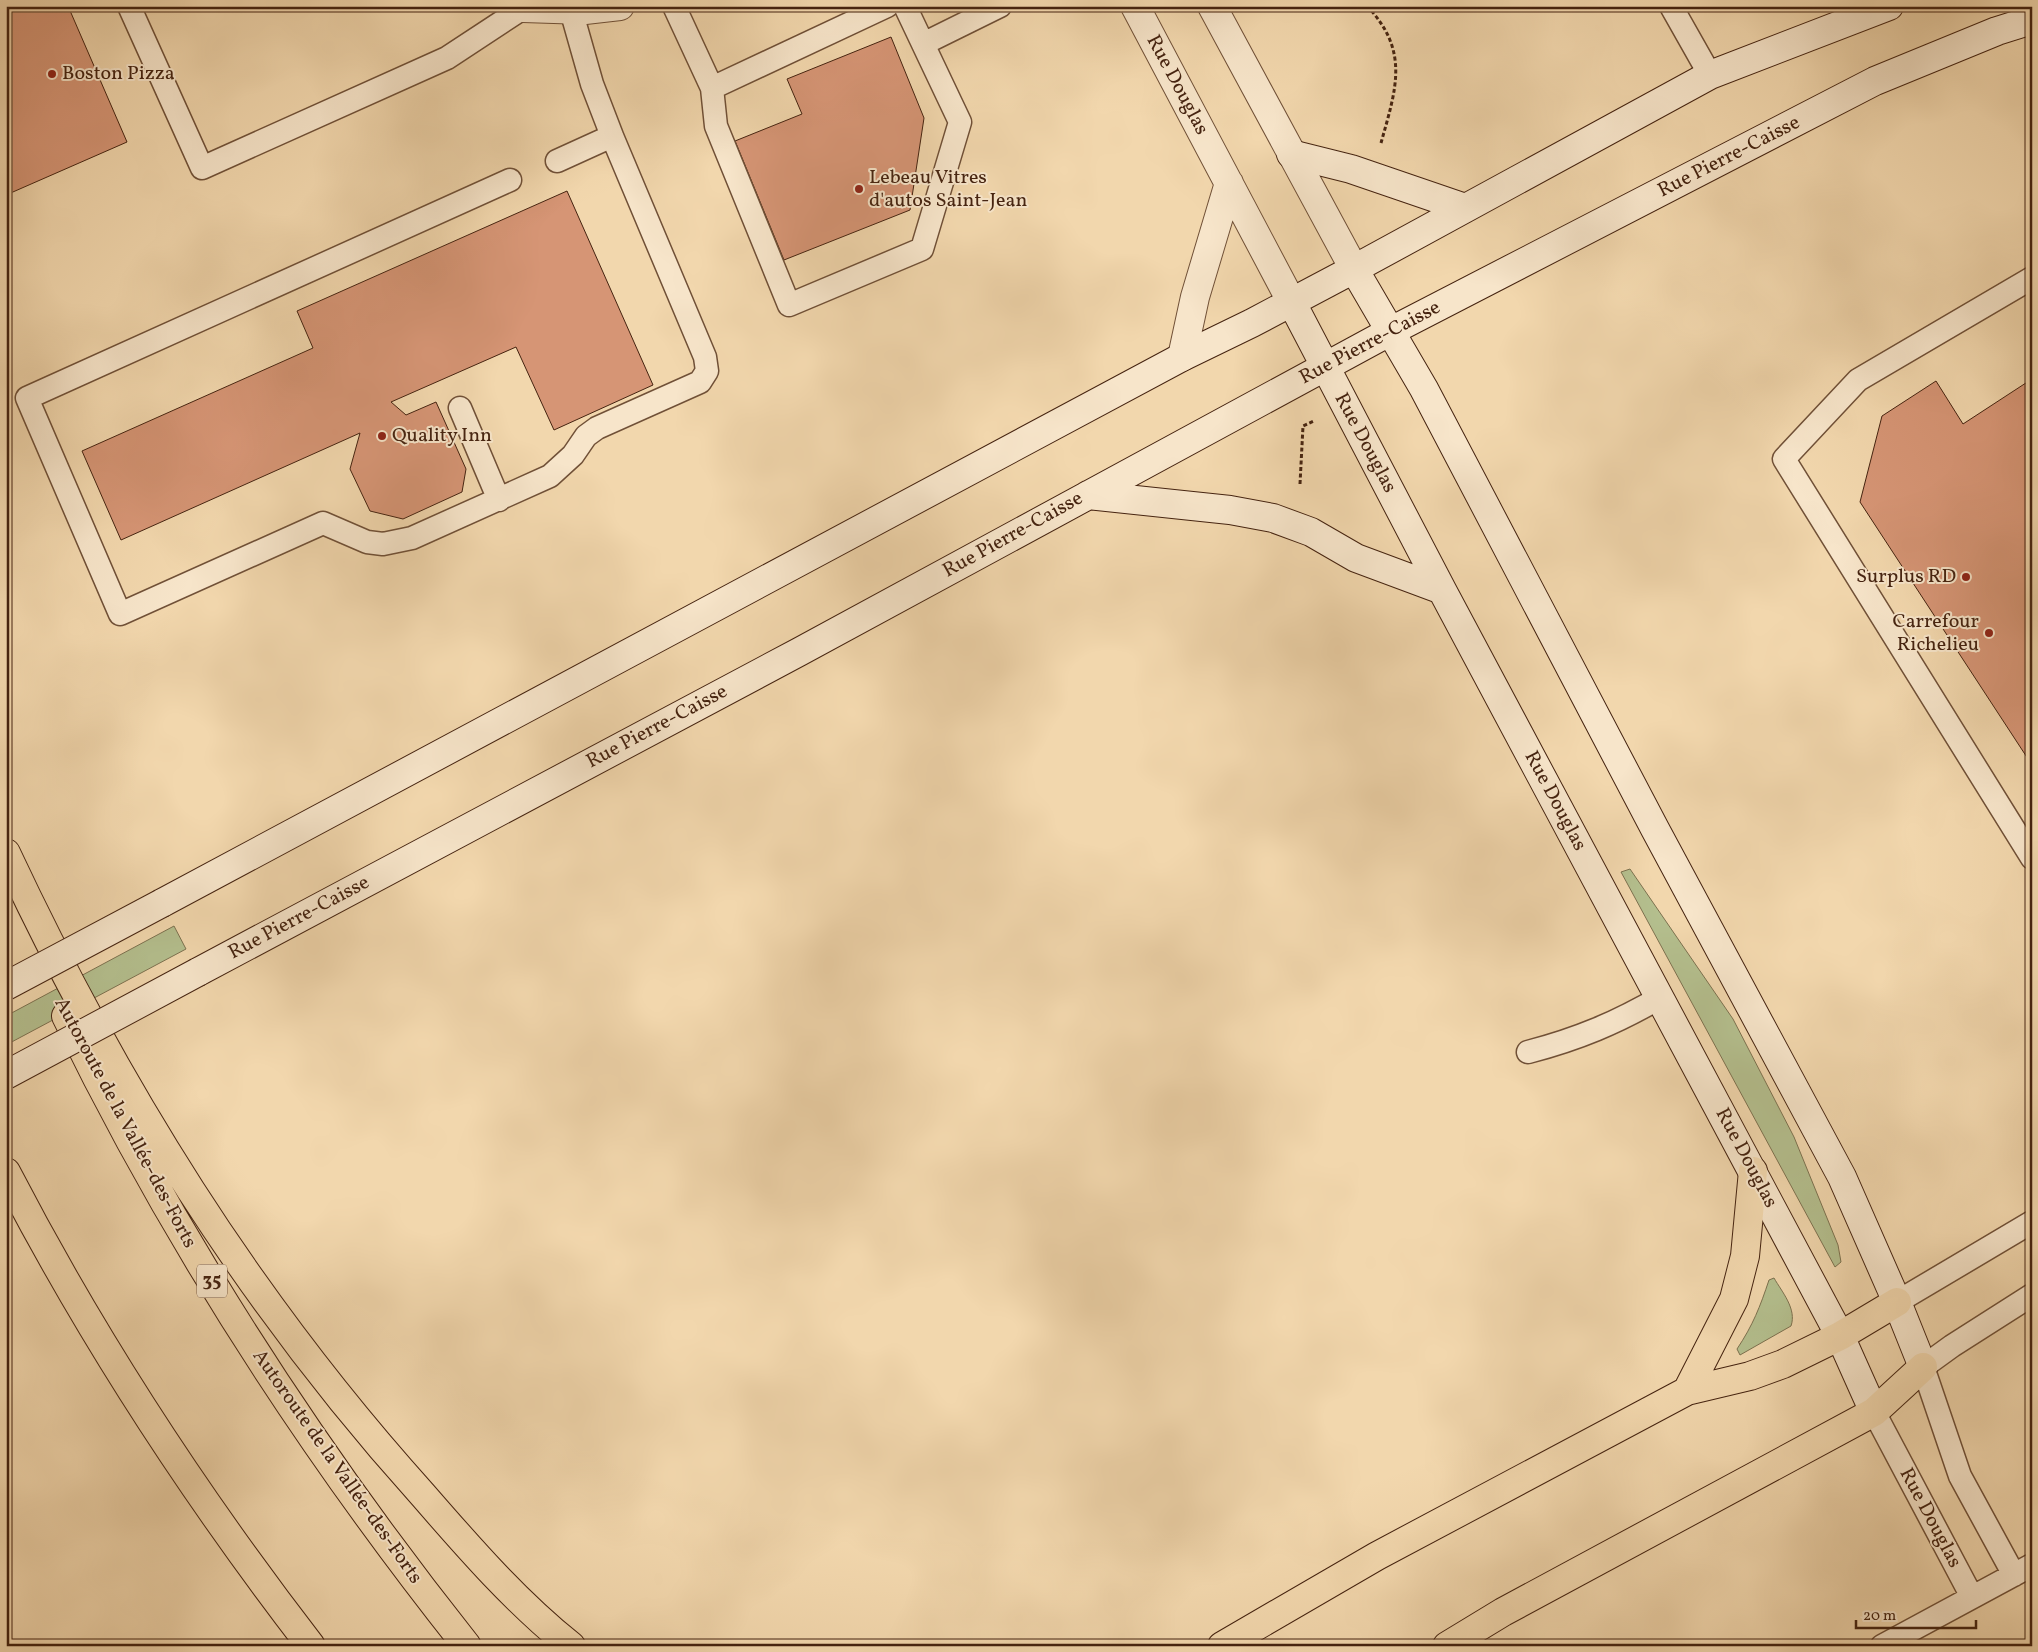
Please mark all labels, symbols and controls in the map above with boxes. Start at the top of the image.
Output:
street label: Rue Douglas [1139,30,1215,140]
place label: Boston Pizza [62,60,175,88]
marker: Boston Pizza [46,68,58,80]
street label: Rue Pierre-Caisse [1653,109,1805,205]
place label: Lebeau Vitres d'autos Saint-Jean [869,164,1027,215]
marker: Lebeau Vitres d'autos Saint-Jean [853,183,865,195]
street label: Rue Pierre-Caisse [1294,294,1446,392]
street label: Rue Douglas [1327,388,1403,498]
place label: Quality Inn [392,422,492,450]
marker: Quality Inn [376,430,388,442]
street label: Rue Pierre-Caisse [938,485,1088,585]
place label: Surplus RD [1856,563,1956,591]
marker: Surplus RD [1960,571,1972,583]
place label: Carrefour Richelieu [1893,608,1979,659]
marker: Carrefour Richelieu [1983,627,1995,639]
street label: Rue Pierre-Caisse [581,678,733,776]
street label: Rue Douglas [1517,746,1593,856]
street label: Rue Pierre-Caisse [223,869,375,967]
street label: Autoroute de la Vallée-des-Forts [47,993,203,1253]
street label: Rue Douglas [1708,1103,1784,1213]
road number: 35 [197,1264,227,1298]
street label: Autoroute de la Vallée-des-Forts [245,1344,429,1590]
street label: Rue Douglas [1892,1463,1968,1573]
scale bar [1856,1597,1976,1629]
text: 20 m [1863,1606,1896,1627]

